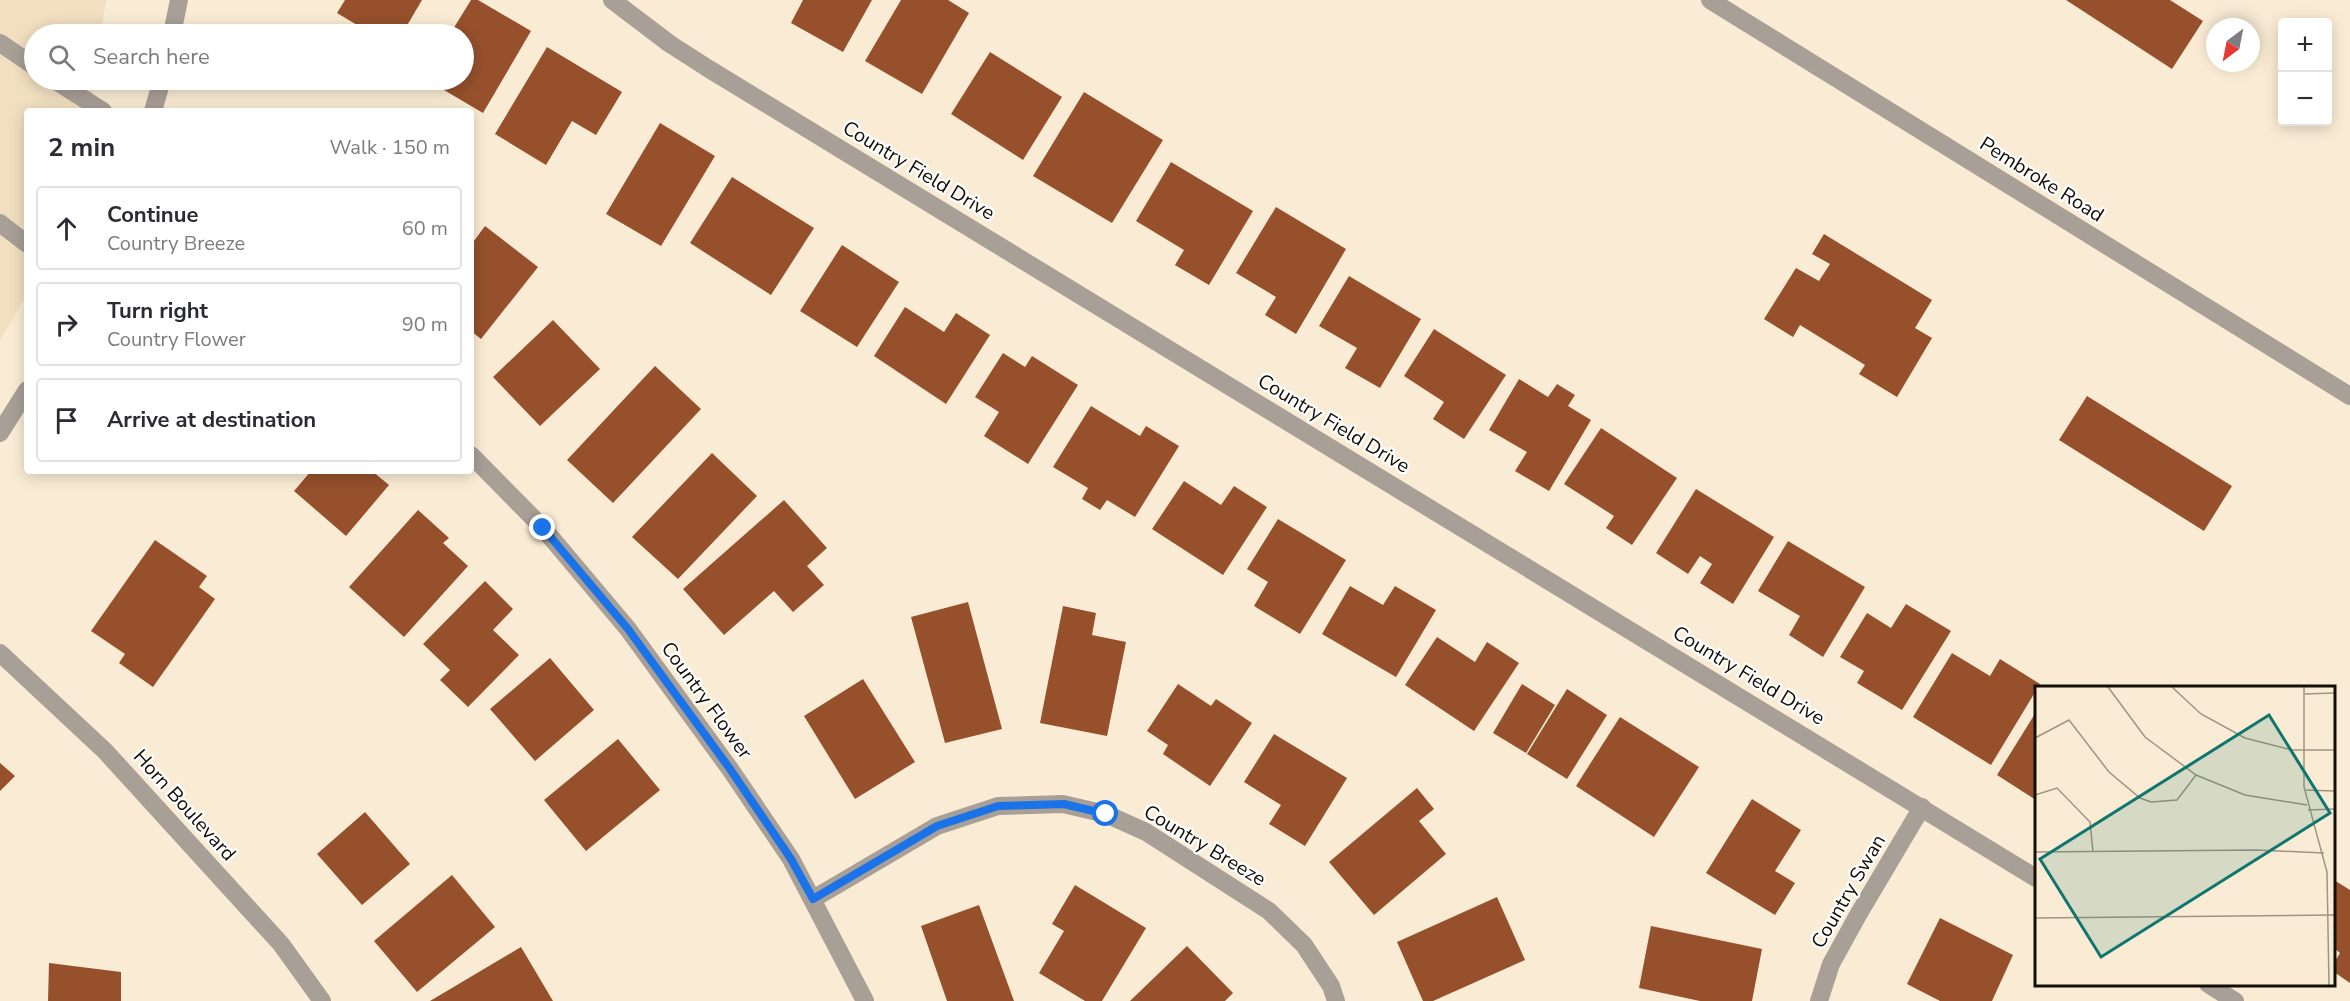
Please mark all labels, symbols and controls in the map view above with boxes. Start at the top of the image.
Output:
north arrow [2206,18,2260,72]
map controls [2278,18,2332,126]
button: + [2278,18,2332,72]
search box [24,24,474,90]
icon: search [45,41,78,74]
text: Search here [93,42,210,72]
button: − [2278,72,2332,126]
street label: Country Field Drive [838,114,1000,227]
text: 2 min [48,130,115,165]
street label: Pembroke Road [1974,130,2109,228]
text: Walk · 150 m [330,134,450,161]
text: Continue [107,200,198,230]
icon: ahead [50,212,83,245]
text: 60 m [402,215,448,242]
text: Country Breeze [107,230,245,257]
text: Turn right [107,296,208,326]
icon: right [50,308,83,341]
text: 90 m [402,311,448,338]
text: Country Flower [107,326,246,353]
street label: Country Field Drive [1253,367,1415,480]
icon: arrive [50,404,83,437]
text: Arrive at destination [107,405,316,435]
route end [529,514,555,540]
street label: Country Field Drive [1668,619,1830,732]
street label: Country Flower [655,636,758,764]
inset map [2035,686,2335,986]
street label: Horn Boulevard [127,744,242,867]
street label: Country Breeze [1139,798,1271,893]
route start [1092,800,1118,826]
street label: Country Swan [1805,829,1892,953]

